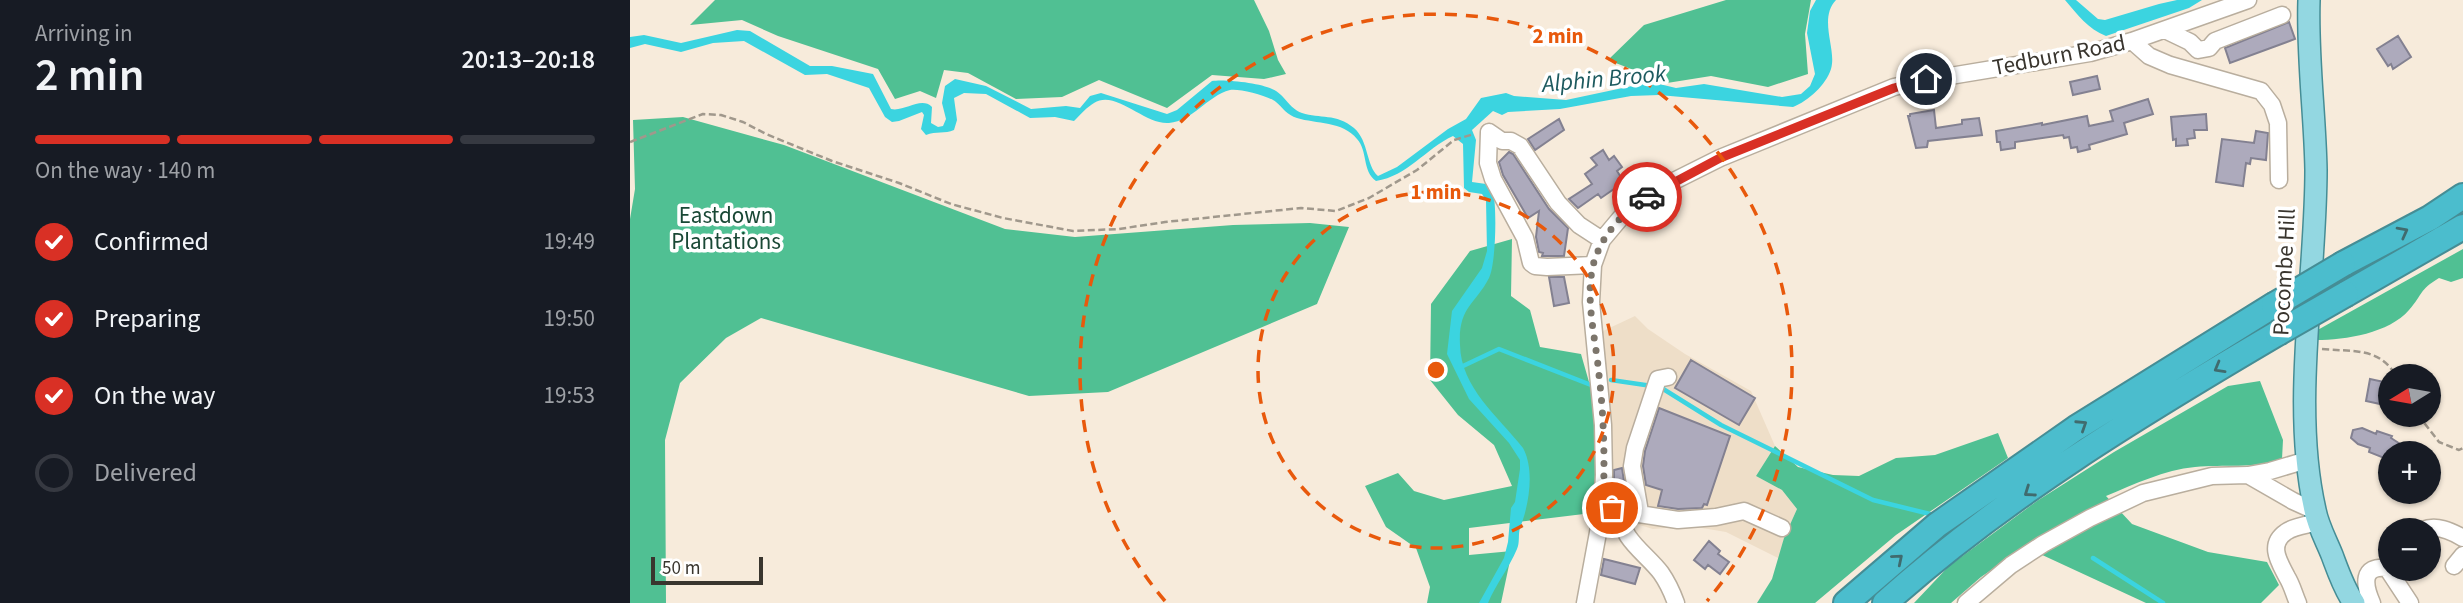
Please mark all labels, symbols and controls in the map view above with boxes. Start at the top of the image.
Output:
text: Arriving in [35,17,133,50]
text: 2 min [1532,21,1584,51]
street label: Tedburn Road [1990,26,2128,84]
text: 20:13–20:18 [462,41,595,78]
text: 2 min [35,43,144,108]
pin [1896,49,1956,109]
water label: Alphin Brook [1539,56,1668,102]
icon: home [1907,60,1945,98]
text: On the way · 140 m [35,154,215,187]
courier [1612,162,1682,232]
text: 1 min [1410,177,1462,207]
icon: car [1628,178,1666,216]
park label: Eastdown Plantations [671,199,781,258]
street label: Pocombe Hill [2264,207,2304,337]
icon: check [35,223,73,261]
text: Confirmed [94,223,209,260]
text: 19:49 [544,225,595,258]
one-way arrow [2396,227,2408,240]
icon: check [35,300,73,338]
text: Preparing [94,300,200,337]
text: 19:50 [544,302,595,335]
centre of rings [1424,358,1448,382]
one-way arrow [2214,359,2227,372]
north arrow [2378,364,2441,427]
map controls [2378,364,2441,581]
icon: check [35,377,73,415]
text: On the way [94,377,215,414]
text: 19:53 [544,379,595,412]
one-way arrow [2074,420,2087,433]
button: + [2378,441,2441,504]
text: Delivered [94,454,197,491]
pin [1582,478,1642,538]
one-way arrow [2024,484,2037,496]
icon: bag [1593,489,1631,527]
button: − [2378,518,2441,581]
scale bar [651,554,763,586]
one-way arrow [1890,554,1903,567]
text: 50 m [662,555,700,582]

